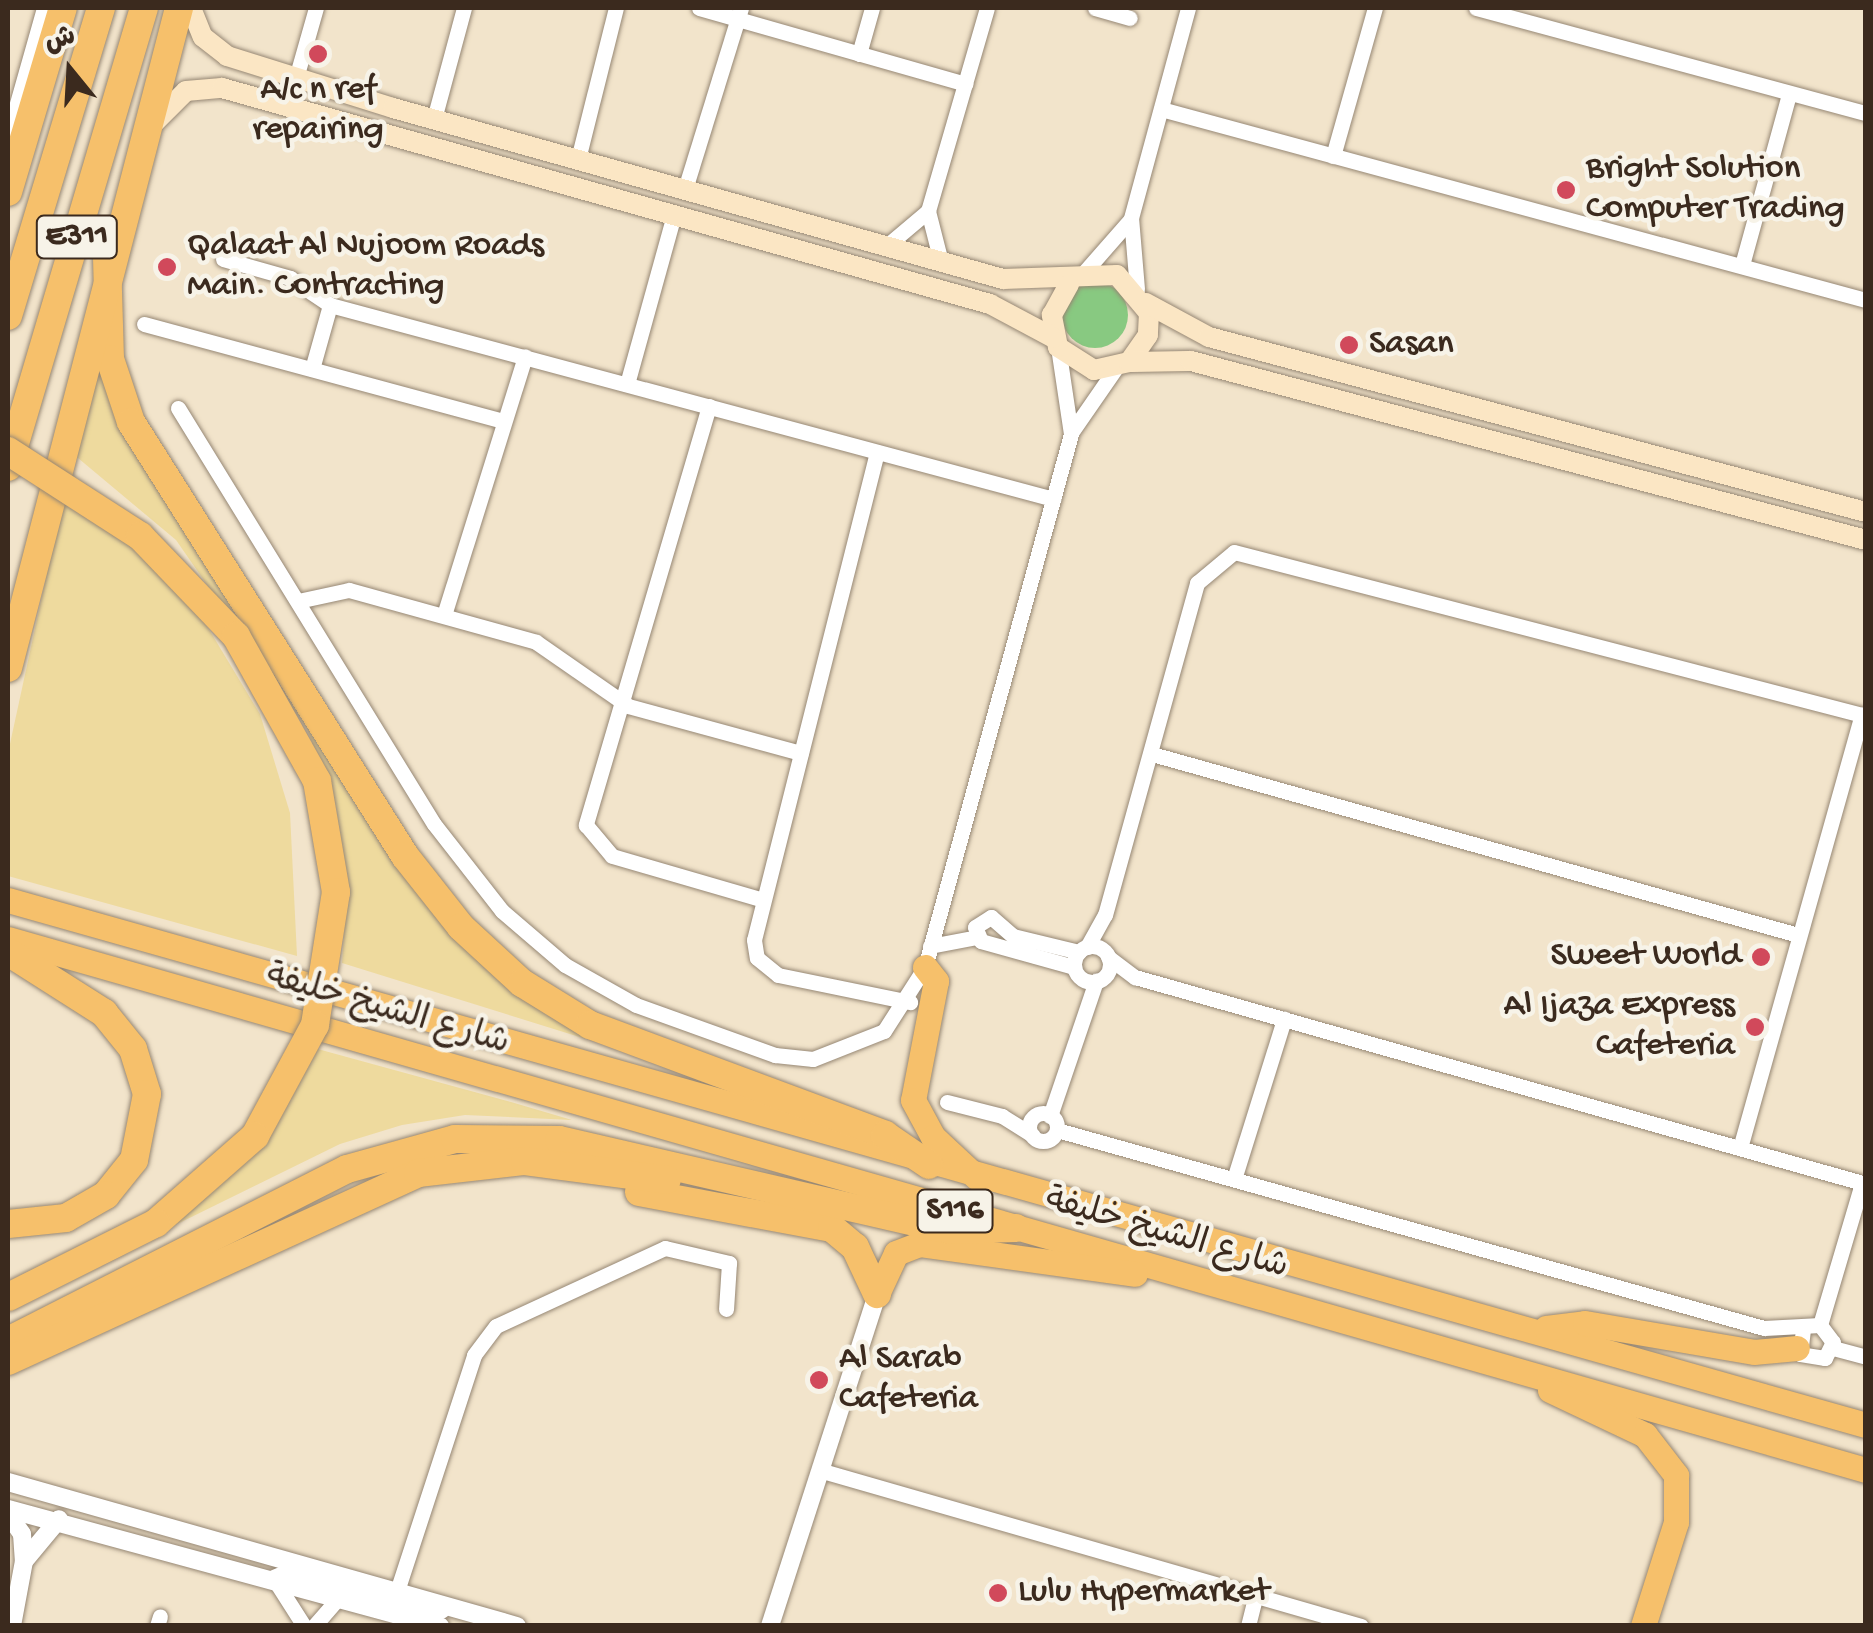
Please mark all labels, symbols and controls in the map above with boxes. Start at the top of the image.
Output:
north arrow [20,20,120,120]
text: ش [41,21,80,61]
marker: A/c n ref repairing [307,43,329,65]
place label: A/c n ref repairing [252,70,384,152]
place label: Bright Solution Computer Trading [1586,149,1845,231]
marker: Bright Solution Computer Trading [1555,179,1577,201]
road number: E311 [34,210,120,264]
place label: Qalaat Al Nujoom Roads Main. Contracting [187,226,544,308]
marker: Qalaat Al Nujoom Roads Main. Contracting [156,256,178,278]
place label: Sasan [1369,324,1454,366]
marker: Sasan [1338,334,1360,356]
place label: Sweet World [1550,936,1741,978]
marker: Sweet World [1750,946,1772,968]
street label: شارع الشيخ خليفة [261,957,513,1067]
place label: Al Ijaza Express Cafeteria [1504,986,1735,1068]
marker: Al Ijaza Express Cafeteria [1744,1016,1766,1038]
street label: شارع الشيخ خليفة [1040,1181,1292,1291]
road number: S116 [915,1184,995,1238]
place label: Al Sarab Cafeteria [839,1339,978,1421]
marker: Al Sarab Cafeteria [808,1369,830,1391]
place label: Lulu Hypermarket [1018,1572,1269,1614]
marker: Lulu Hypermarket [987,1582,1009,1604]

